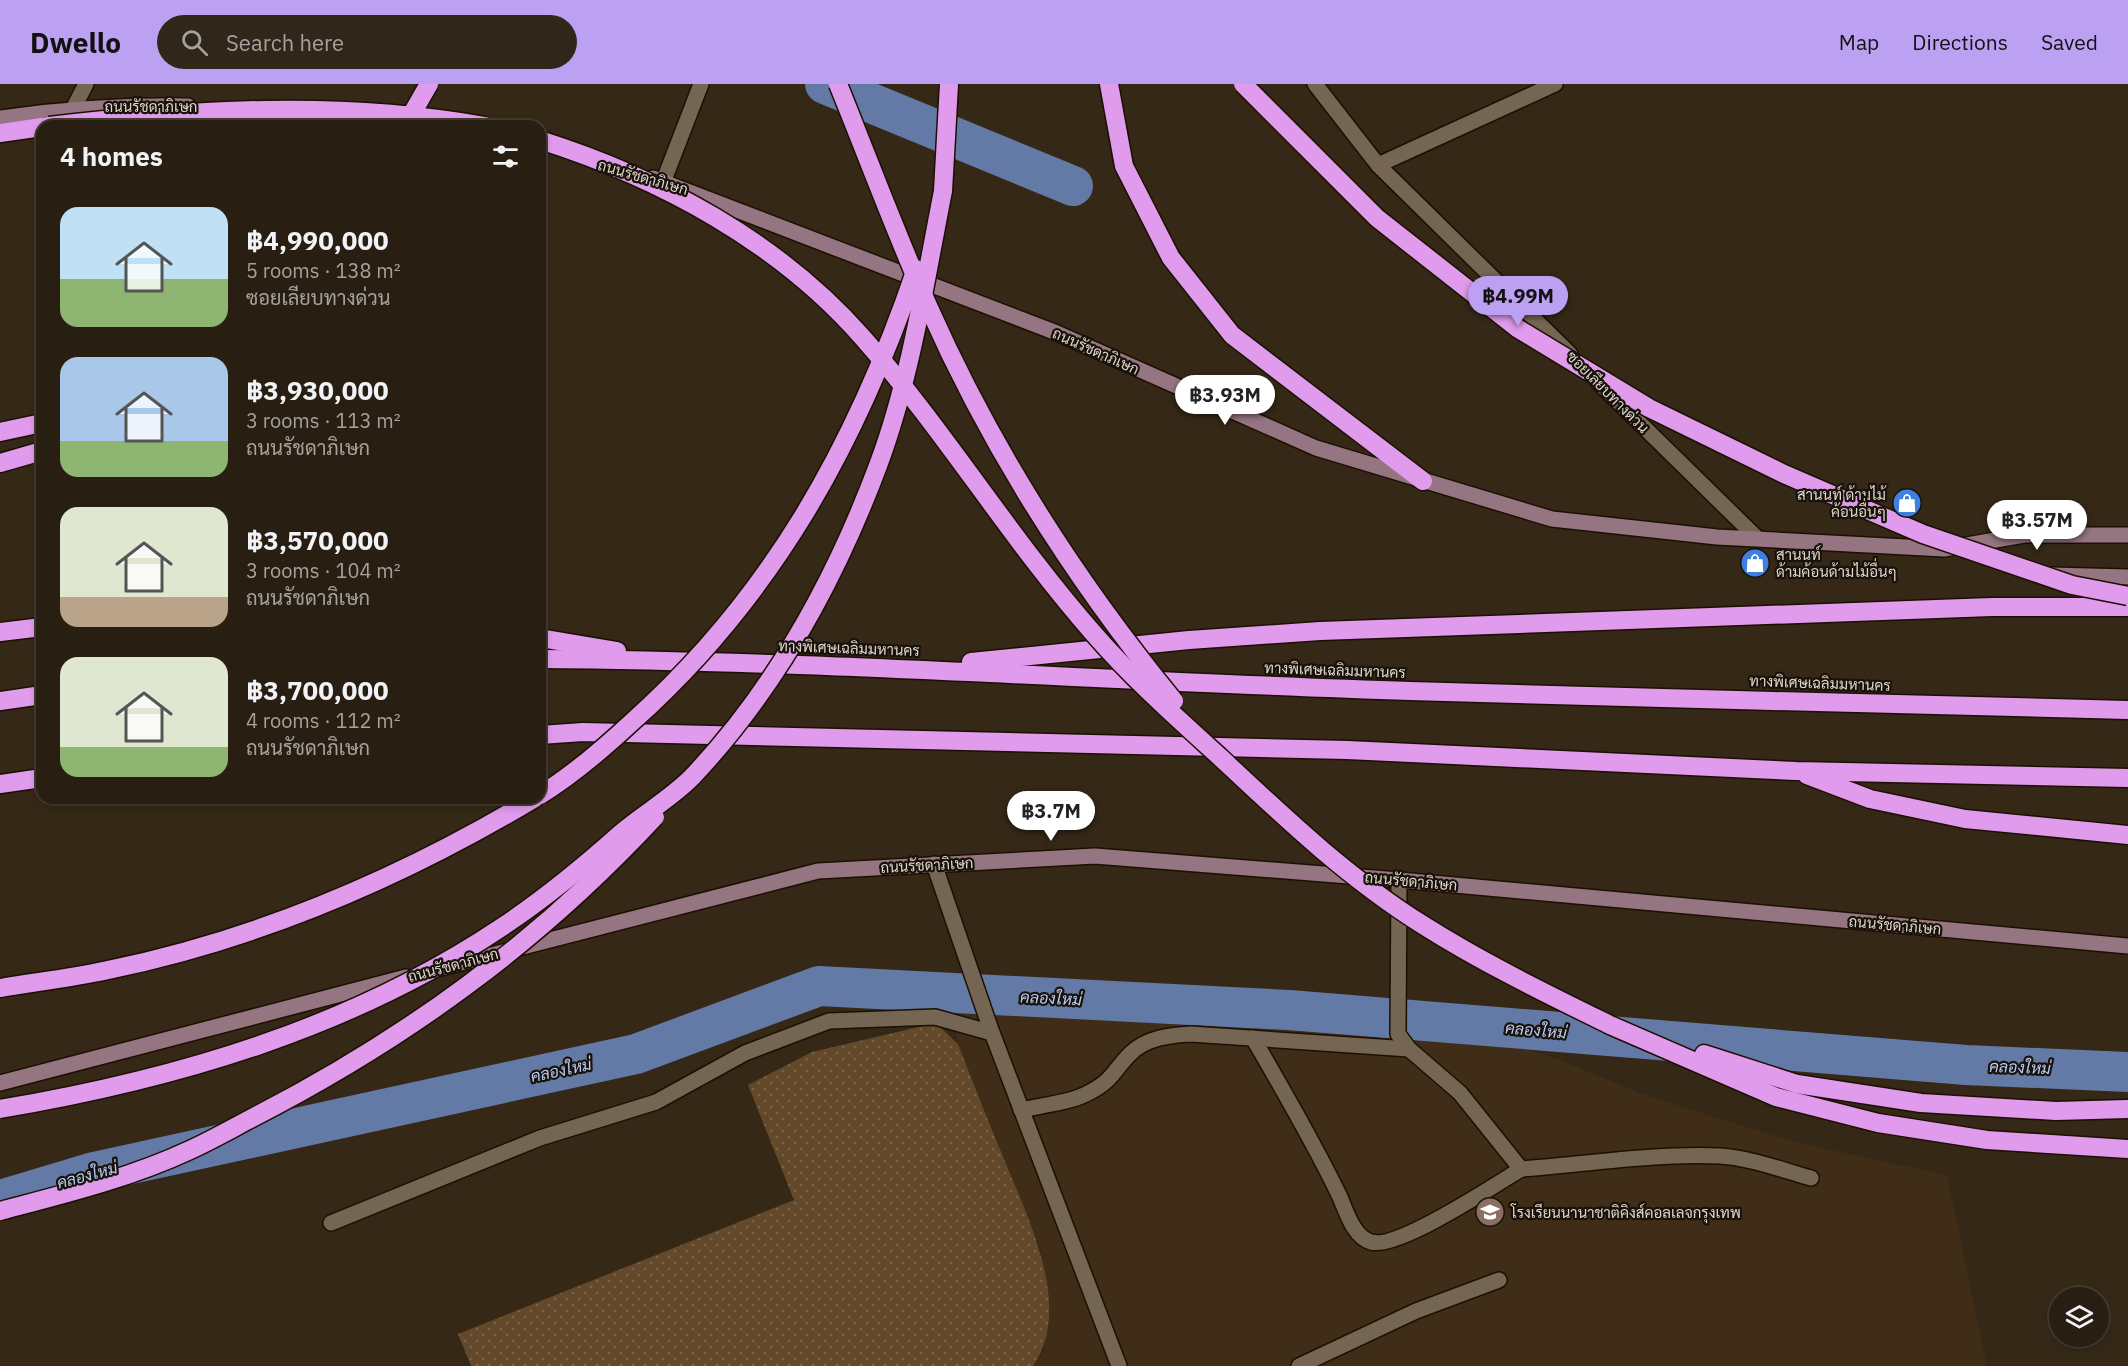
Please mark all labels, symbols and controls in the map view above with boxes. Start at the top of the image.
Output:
search box [157,15,577,69]
text: Dwello [30,24,121,61]
icon: search [178,26,211,59]
text: Search here [226,28,344,57]
text: Map [1839,28,1879,56]
text: Directions [1912,28,2008,56]
text: Saved [2041,28,2098,56]
street label: ถนนรัชดาภิเษก [104,97,198,116]
text: 4 homes [60,139,163,173]
icon: filters [489,140,522,173]
street label: ถนนรัชดาภิเษก [596,155,690,199]
text: ฿4,990,000 [246,223,389,257]
icon: home [108,231,180,303]
text: 5 rooms · 138 m² [246,257,401,284]
pin: ฿4.99M [1469,276,1567,327]
text: ฿4.99M [1482,282,1554,309]
text: ซอยเลียบทางด่วน [246,284,390,311]
street label: ถนนรัชดาภิเษก [1050,323,1142,379]
street label: ซอยเลียบทางด่วน [1563,347,1653,437]
text: ฿3,930,000 [246,373,389,407]
pin: ฿3.93M [1176,375,1274,426]
icon: home [108,381,180,453]
text: ฿3.93M [1189,381,1261,408]
text: 3 rooms · 113 m² [246,407,401,434]
text: ถนนรัชดาภิเษก [246,434,370,461]
place label: สานนท์ ด้ามไม้ ค้อนอื่นๆ [1797,485,1887,521]
shop icon: สานนท์ ด้ามไม้ ค้อนอื่นๆ [1891,487,1923,519]
pin: ฿3.57M [1988,500,2086,551]
text: ฿3.57M [2001,506,2073,533]
text: ฿3,570,000 [246,523,389,557]
icon: home [108,531,180,603]
place label: สานนท์ ด้ามค้อนด้ามไม้อื่นๆ [1776,545,1897,581]
shop icon: สานนท์ ด้ามค้อนด้ามไม้อื่นๆ [1739,547,1771,579]
text: 3 rooms · 104 m² [246,557,401,584]
text: ถนนรัชดาภิเษก [246,584,370,611]
street label: ทางพิเศษเฉลิมมหานคร [778,636,920,660]
street label: ทางพิเศษเฉลิมมหานคร [1264,658,1406,682]
street label: ทางพิเศษเฉลิมมหานคร [1749,671,1891,695]
text: ฿3,700,000 [246,673,389,707]
icon: home [108,681,180,753]
text: 4 rooms · 112 m² [246,707,401,734]
text: ถนนรัชดาภิเษก [246,734,370,761]
pin: ฿3.7M [1009,791,1093,842]
text: ฿3.7M [1021,797,1081,824]
street label: ถนนรัชดาภิเษก [880,853,974,877]
street label: ถนนรัชดาภิเษก [1364,867,1458,895]
street label: ถนนรัชดาภิเษก [1848,911,1942,939]
street label: ถนนรัชดาภิเษก [406,944,500,986]
water label: คลองใหม่ [1020,985,1083,1010]
water label: คลองใหม่ [1504,1016,1569,1043]
water label: คลองใหม่ [528,1053,594,1086]
water label: คลองใหม่ [1989,1055,2052,1078]
water label: คลองใหม่ [54,1156,120,1193]
school or university icon: โรงเรียนนานาชาติคิงส์คอลเลจกรุงเทพ [1474,1196,1506,1228]
place label: โรงเรียนนานาชาติคิงส์คอลเลจกรุงเทพ [1510,1203,1741,1224]
map controls [2049,1287,2109,1347]
button: layers [2049,1287,2109,1347]

